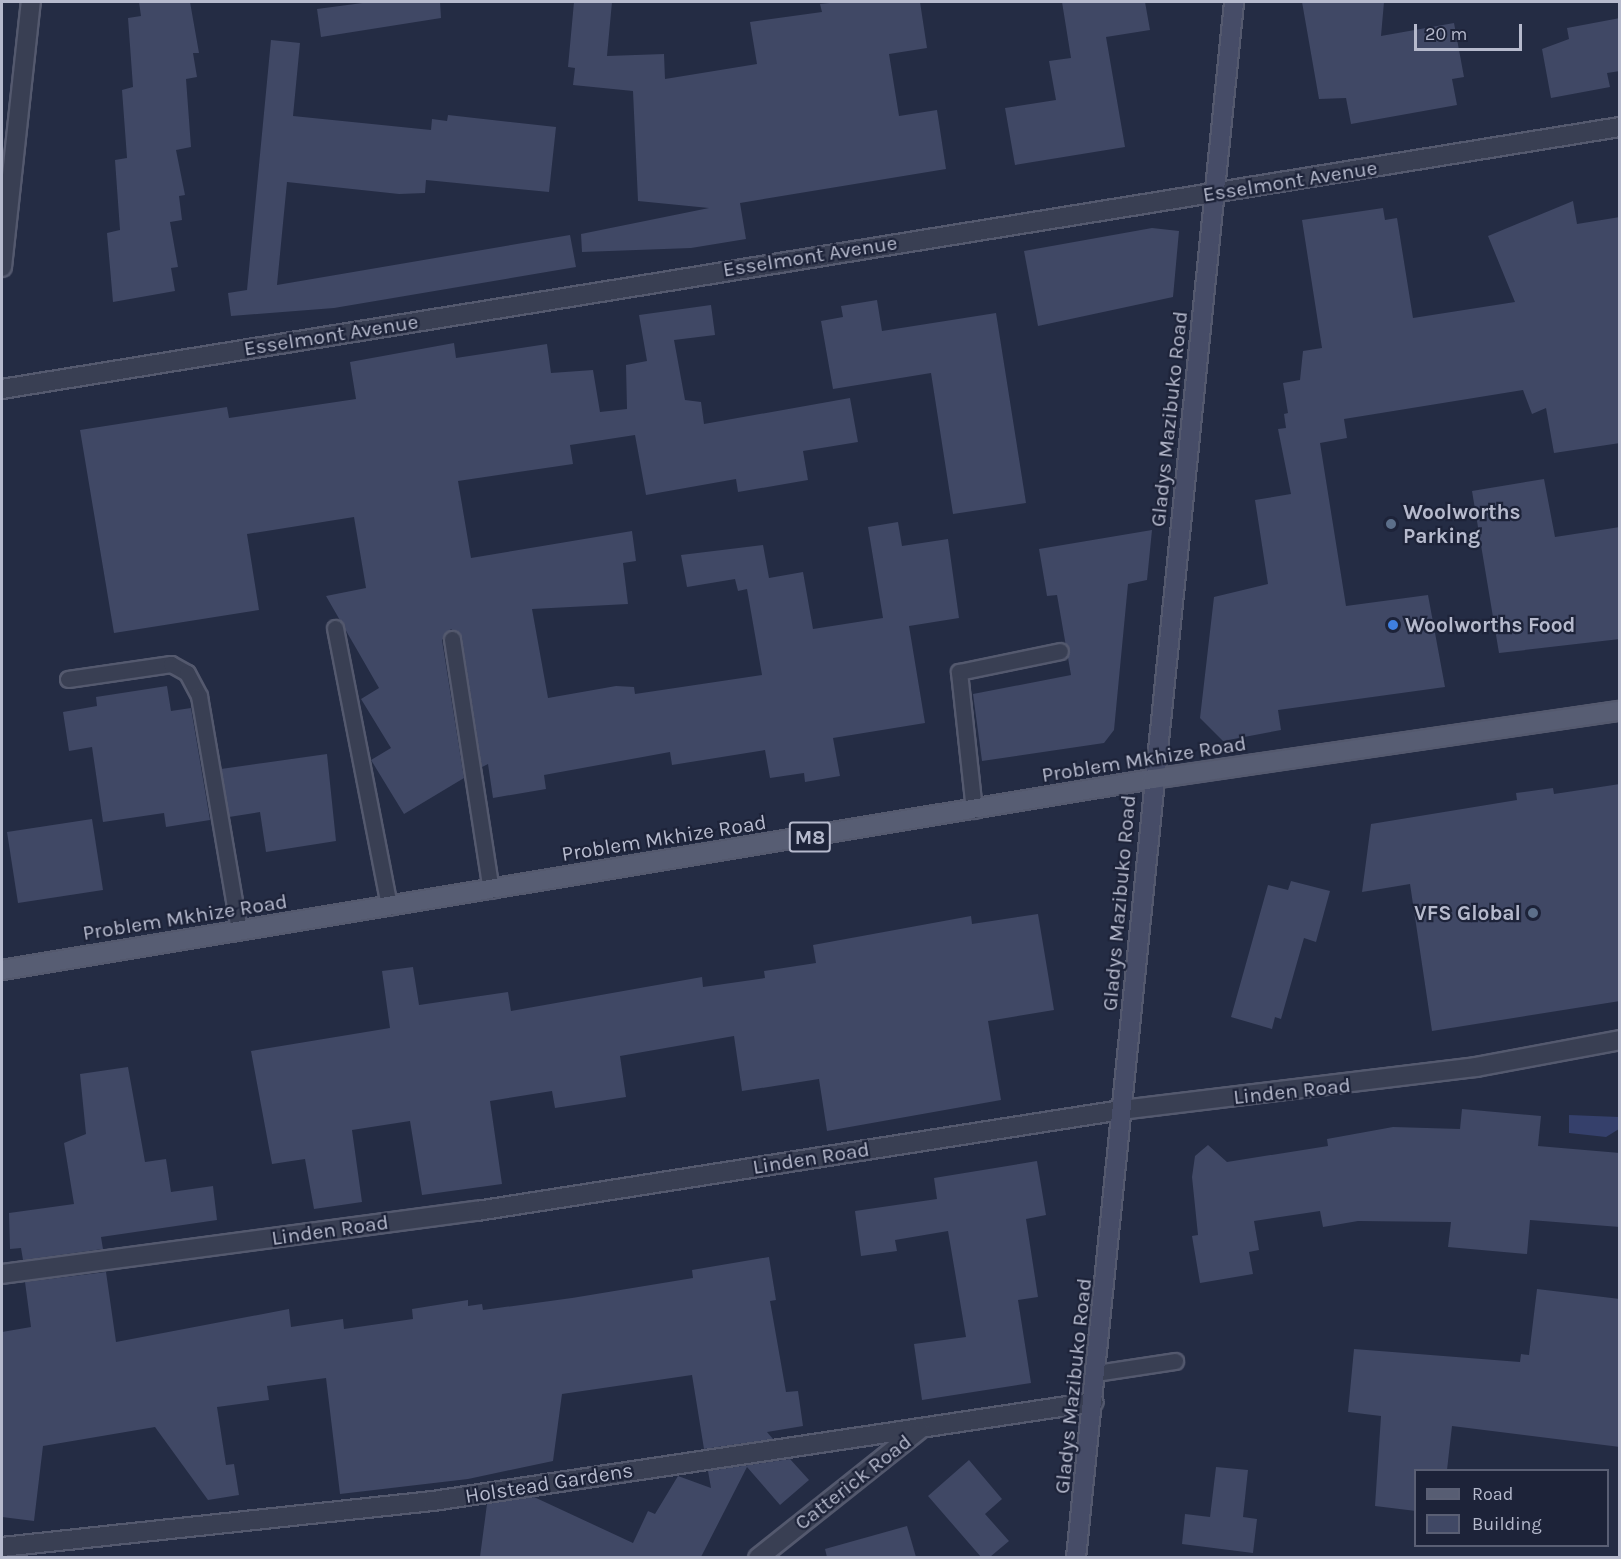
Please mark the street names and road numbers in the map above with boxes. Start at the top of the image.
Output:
street label: Esselmont Avenue [1201,155,1379,207]
street label: Esselmont Avenue [721,230,899,282]
street label: Esselmont Avenue [242,309,420,361]
street label: Gladys Mazibuko Road [1145,310,1193,528]
street label: Problem Mkhize Road [1040,730,1248,788]
street label: Gladys Mazibuko Road [1097,794,1141,1012]
street label: Problem Mkhize Road [560,809,768,867]
road number: M8 [788,820,832,854]
street label: Problem Mkhize Road [81,888,289,946]
street label: Linden Road [1232,1072,1352,1110]
street label: Linden Road [751,1136,871,1180]
street label: Linden Road [270,1209,390,1251]
street label: Gladys Mazibuko Road [1049,1277,1097,1495]
street label: Catterick Road [790,1429,916,1535]
street label: Holstead Gardens [463,1457,635,1509]

